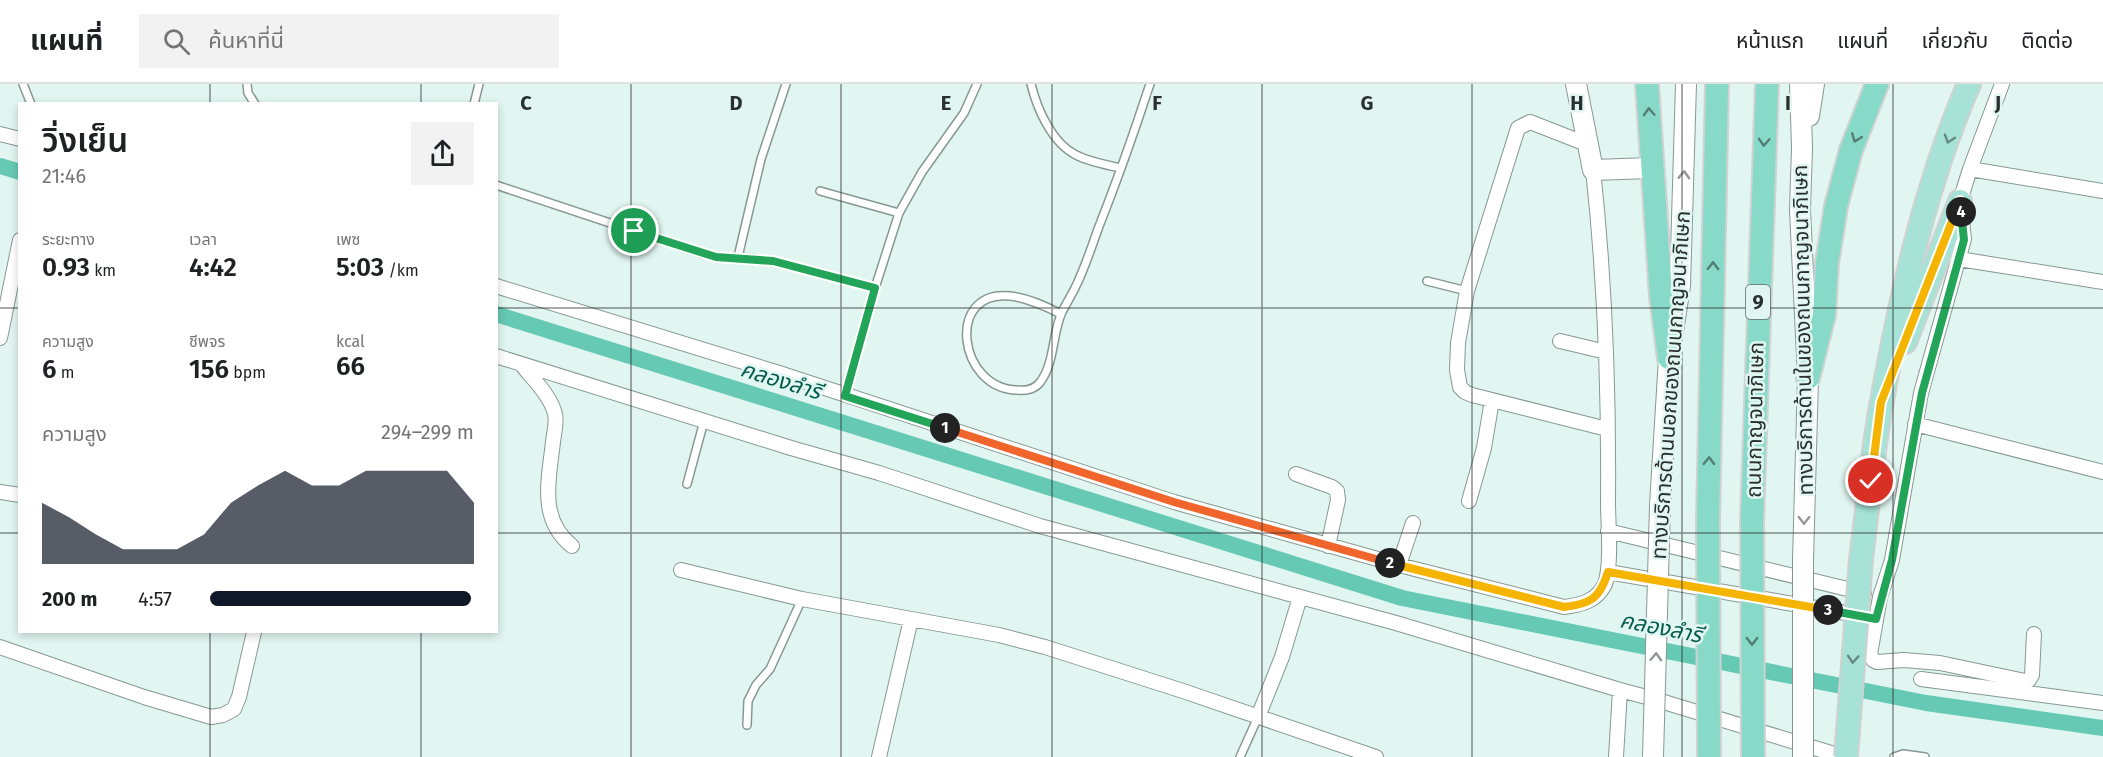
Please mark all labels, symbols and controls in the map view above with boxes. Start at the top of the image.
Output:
search box [139,14,559,68]
text: แผนที่ [30,24,103,57]
icon: search [160,25,193,58]
text: ค้นหาที่นี่ [208,27,284,54]
text: หน้าแรก [1736,28,1804,54]
text: แผนที่ [1837,28,1888,54]
text: เกี่ยวกับ [1921,28,1988,54]
text: ติดต่อ [2021,28,2073,54]
text: C [520,91,532,115]
text: D [729,91,743,115]
text: E [941,91,951,115]
text: F [1152,91,1162,115]
text: G [1361,91,1373,115]
text: H [1570,91,1584,115]
text: I [1785,91,1791,115]
text: J [1994,91,2001,115]
one-way arrow [1642,107,1655,116]
text: วิ่งเย็น [42,121,128,161]
button: share [411,122,474,185]
one-way arrow [1851,132,1863,143]
one-way arrow [1943,133,1956,144]
one-way arrow [1758,138,1770,147]
text: 21:46 [42,164,86,188]
street label: ทางบริการด้านในของถนนกาญจนาภิเษก [1787,164,1819,496]
one-way arrow [1677,170,1690,179]
pin: 4 [1946,197,1976,227]
text: 4 [1956,202,1966,221]
pin [608,205,659,256]
street label: ทางบริการด้านนอกของถนนกาญจนาภิเษก [1646,210,1696,560]
icon: arrive [617,214,650,247]
text: ระยะทาง [42,230,95,249]
text: เวลา [189,230,217,249]
text: เพซ [336,230,360,249]
text: 0.93 [42,252,90,283]
text: 4:42 [189,252,237,283]
text: 5:03 [336,252,384,283]
text: km [90,261,116,280]
text: /km [384,261,419,280]
one-way arrow [1707,262,1719,271]
road number: 9 [1746,285,1770,319]
text: ความสูง [42,332,94,351]
text: ชีพจร [189,332,225,351]
text: kcal [336,332,365,351]
street label: ถนนกาญจนาภิเษก [1741,342,1769,498]
text: 66 [336,351,365,382]
text: 6 [42,354,56,385]
text: 156 [189,354,229,385]
water label: คลองลำรี [737,355,828,407]
text: m [56,363,74,382]
text: bpm [229,363,266,382]
pin: 1 [930,413,960,443]
text: 1 [941,418,949,437]
text: 294–299 m [381,420,474,444]
text: ความสูง [42,422,107,446]
pin [1845,455,1896,506]
one-way arrow [1703,457,1716,466]
icon: check [1854,464,1887,497]
one-way arrow [1798,516,1810,525]
pin: 2 [1375,548,1405,578]
text: 2 [1386,553,1394,572]
text: 200 m [42,587,97,611]
text: 4:57 [138,587,172,611]
pin: 3 [1813,595,1843,625]
text: 3 [1824,600,1832,619]
water label: คลองลำรี [1618,606,1708,649]
one-way arrow [1746,637,1758,646]
one-way arrow [1649,652,1662,661]
one-way arrow [1847,655,1860,664]

